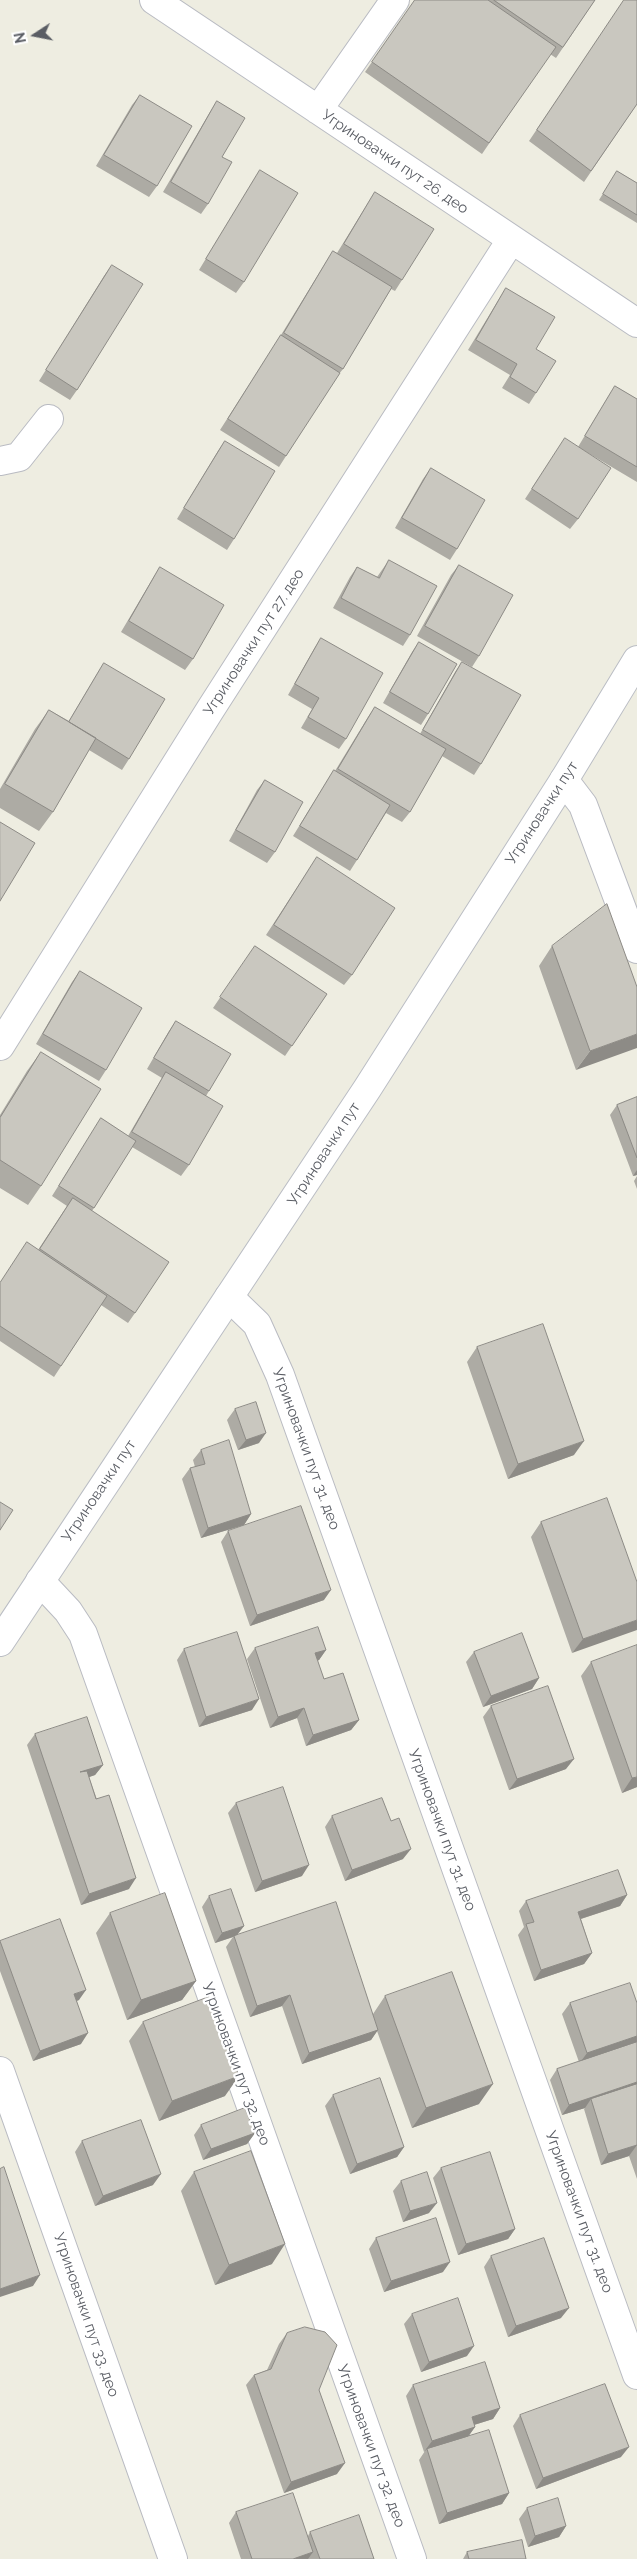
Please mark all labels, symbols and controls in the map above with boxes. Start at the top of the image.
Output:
north arrow [10,10,60,60]
text: N [11,31,29,45]
street label: Угриновачки пут 26. део [318,106,472,218]
street label: Угриновачки пут 27. део [200,565,308,719]
street label: Угриновачки пут [502,758,582,868]
street label: Угриновачки пут [284,1099,364,1209]
street label: Угриновачки пут 31. део [268,1366,344,1532]
street label: Угриновачки пут [58,1436,140,1546]
street label: Угриновачки пут 31. део [404,1747,480,1913]
street label: Угриновачки пут 32. део [198,1980,274,2148]
street label: Угриновачки пут 31. део [541,2129,617,2295]
street label: Угриновачки пут 33. део [49,2231,123,2399]
street label: Угриновачки пут 32. део [333,2362,409,2530]

